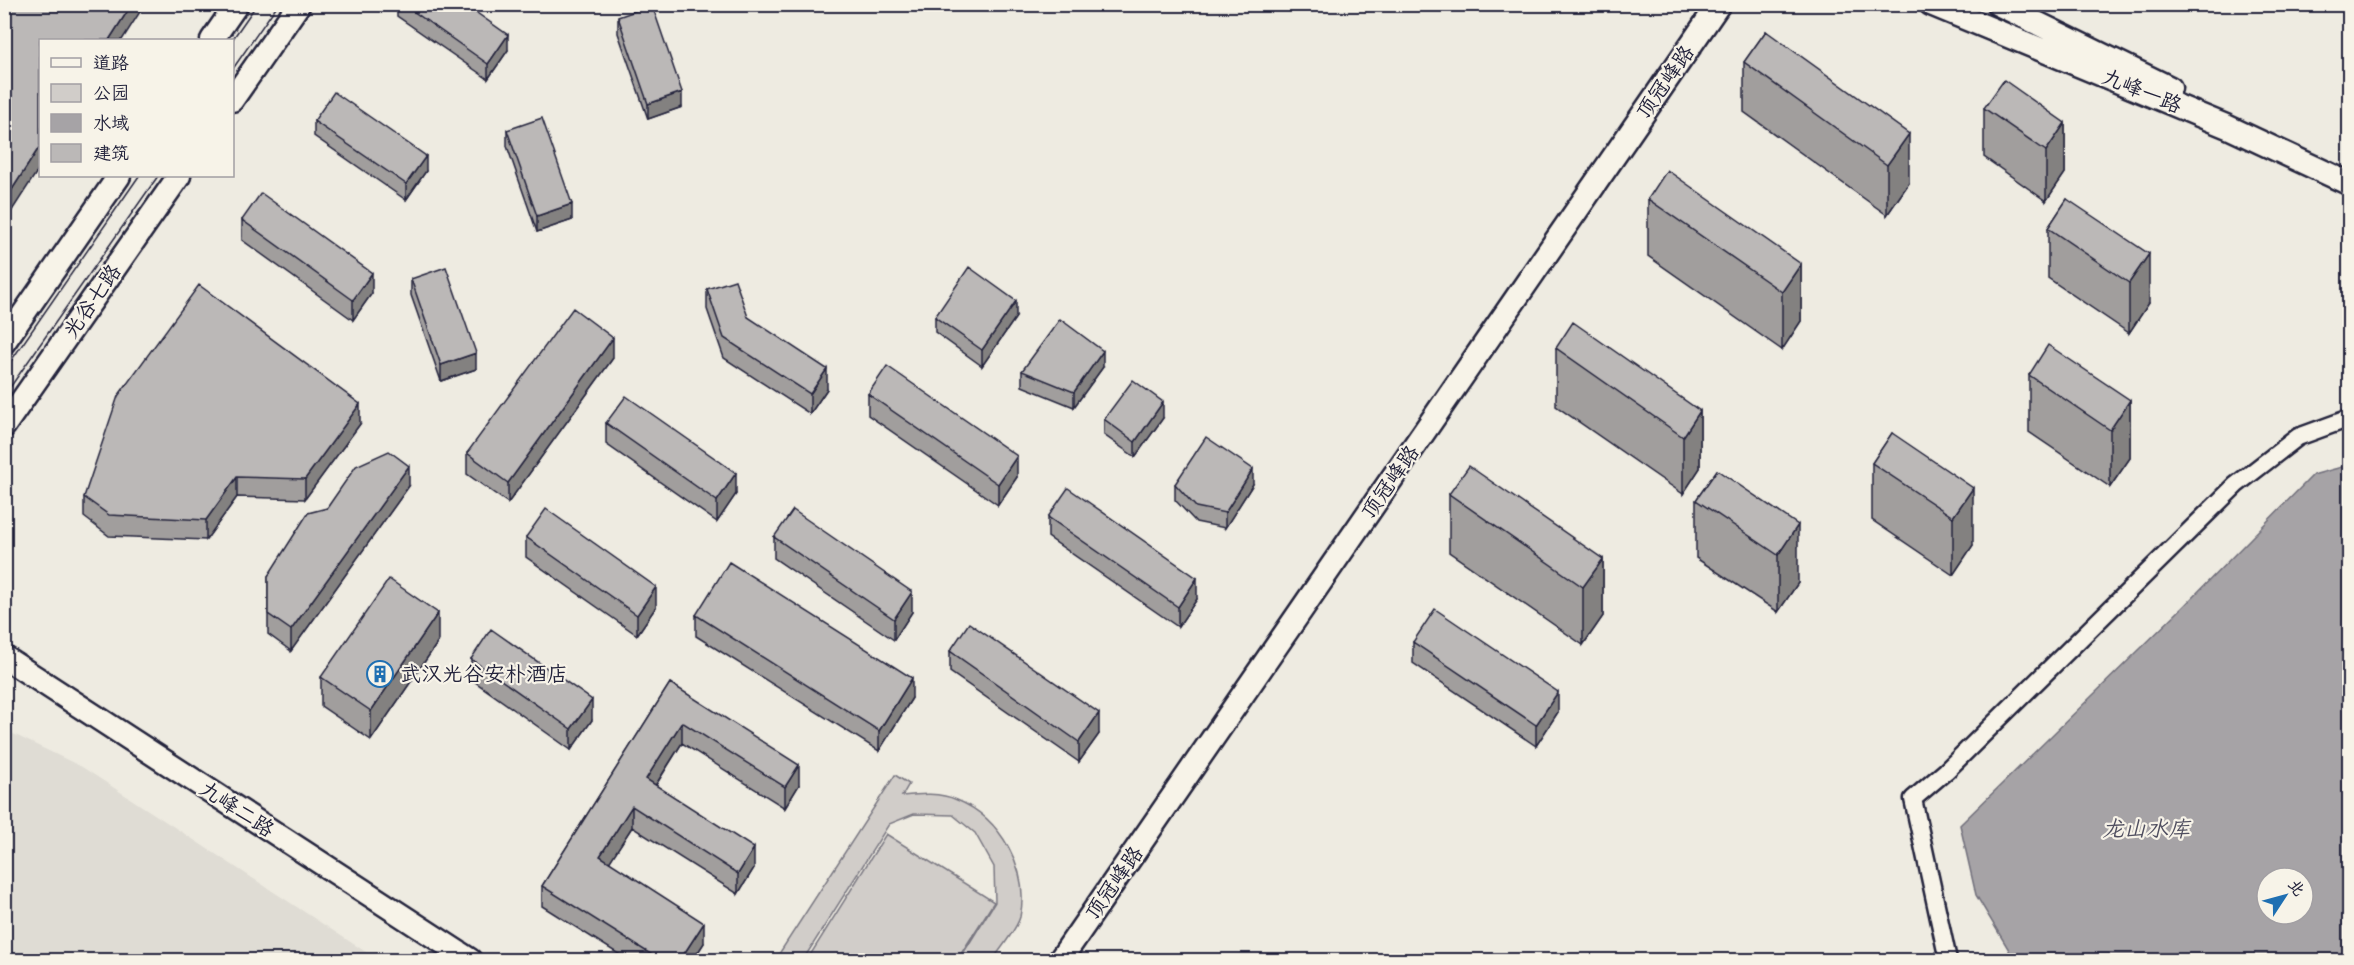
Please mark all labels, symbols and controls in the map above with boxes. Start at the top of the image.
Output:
legend [39,39,234,177]
street label: 顶冠峰路 [1631,41,1699,123]
text: 道路 [93,53,129,74]
street label: 九峰一路 [2099,64,2185,118]
text: 公园 [93,83,129,104]
text: 水域 [93,113,129,134]
text: 建筑 [93,143,129,164]
street label: 光谷七路 [58,260,126,342]
street label: 顶冠峰路 [1356,441,1424,523]
building icon: 武汉光谷安朴酒店 [365,659,395,689]
place label: 武汉光谷安朴酒店 [400,662,568,686]
street label: 九峰二路 [195,776,279,842]
water label: 龙山水库 [2102,816,2192,842]
street label: 顶冠峰路 [1080,842,1148,924]
north arrow [2255,866,2315,926]
text: 北 [2284,876,2308,900]

